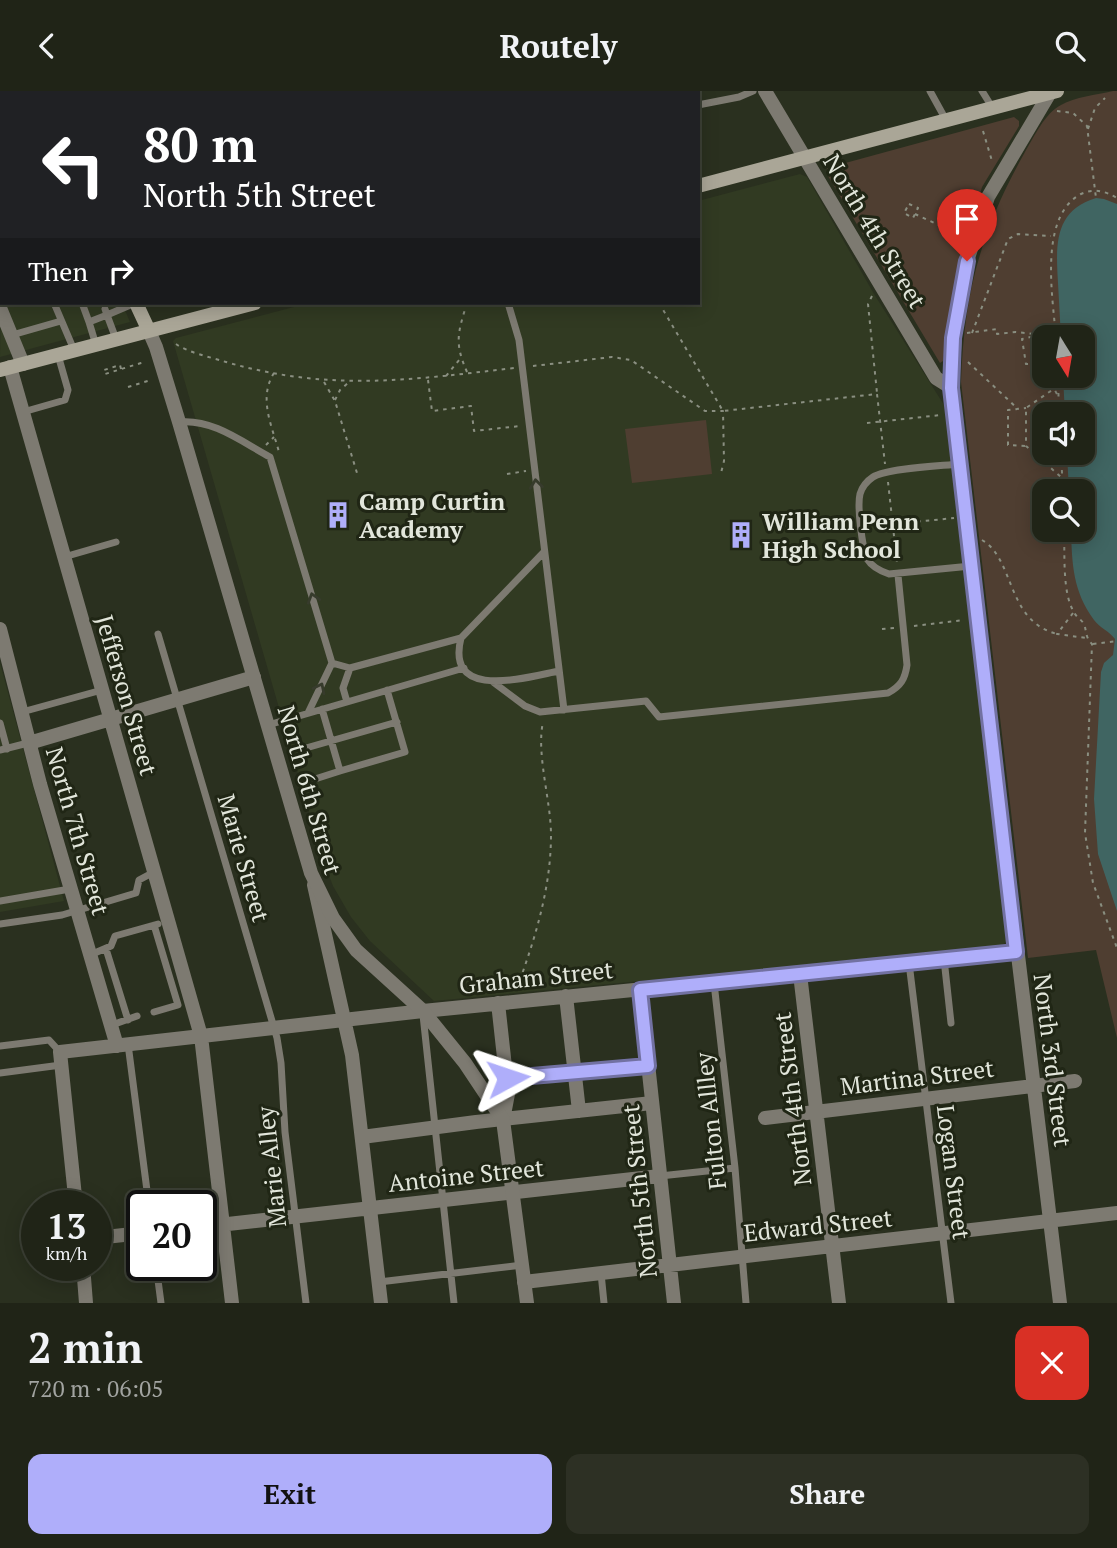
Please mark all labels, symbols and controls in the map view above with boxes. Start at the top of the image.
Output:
text: Routely [500,25,617,67]
icon: back [28,27,66,65]
icon: search [1051,27,1089,65]
text: 80 m [143,111,257,176]
icon: left [28,119,119,210]
street label: North 4th Street [816,148,934,314]
text: North 5th Street [143,174,376,216]
pin [937,189,997,261]
icon: arrive [948,200,986,238]
icon: right [102,252,140,290]
text: Then [28,254,88,288]
north arrow [1032,325,1096,389]
map controls [1032,325,1095,542]
button: sound [1032,402,1095,465]
one-way arrow [529,478,544,490]
button: search [1032,479,1095,542]
place label: Camp Curtin Academy [359,485,506,545]
building icon: Camp Curtin Academy [323,500,353,530]
place label: William Penn High School [762,505,920,565]
building icon: William Penn High School [726,520,756,550]
one-way arrow [306,592,321,604]
street label: Jefferson Street [89,611,165,779]
one-way arrow [311,683,325,695]
street label: North 6th Street [271,702,349,878]
street label: North 7th Street [39,743,117,919]
street label: Marie Street [211,790,278,926]
street label: Graham Street [457,953,615,1001]
street label: North 3rd Street [1027,972,1079,1148]
street label: North 4th Street [765,1010,819,1188]
position arrow [471,1041,545,1115]
street label: Fulton Allley [687,1050,733,1191]
street label: Martina Street [838,1052,996,1102]
street label: North 5th Street [614,1102,664,1279]
street label: Logan Street [930,1103,978,1241]
street label: Marie Alley [249,1104,293,1229]
street label: Antoine Street [387,1151,545,1199]
speed limit sign: 20 [126,1190,217,1281]
street label: Edward Street [742,1201,894,1249]
text: 13 [47,1203,86,1249]
text: km/h [46,1241,87,1265]
text: 2 min [28,1319,143,1375]
button: close [1015,1326,1089,1400]
text: 720 m · 06:05 [28,1373,163,1404]
button: Exit [28,1454,552,1534]
button: Share [566,1454,1089,1534]

